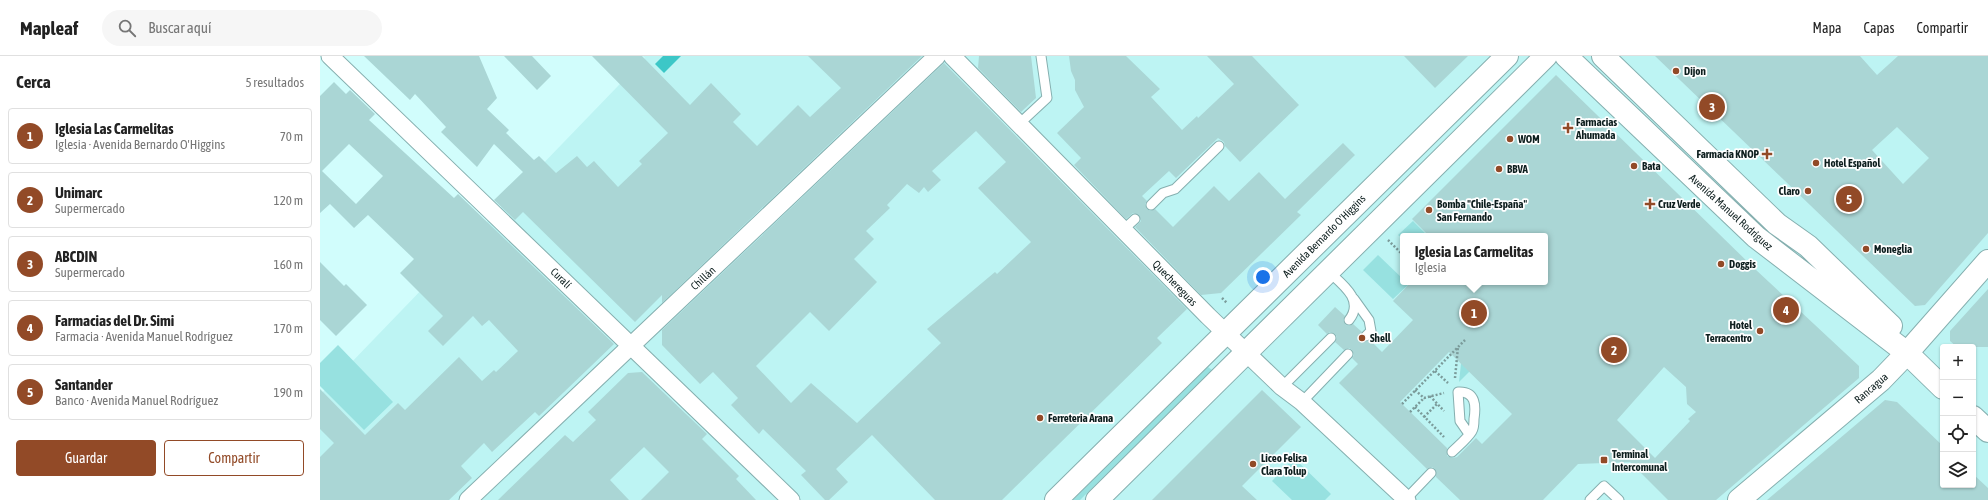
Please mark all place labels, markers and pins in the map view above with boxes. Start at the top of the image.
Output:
place label: Dijon [1684,65,1706,77]
marker: Dijon [1671,66,1681,76]
pin: 3 [1699,92,1725,122]
place label: Farmacias Ahumada [1575,116,1617,141]
marker: Farmacias Ahumada [1563,123,1573,133]
place label: WOM [1517,133,1540,145]
marker: WOM [1505,134,1515,144]
place label: Farmacia KNOP [1696,148,1760,160]
marker: Farmacia KNOP [1762,149,1772,159]
place label: Hotel Español [1824,157,1881,169]
marker: Hotel Español [1811,158,1821,168]
place label: Bata [1642,160,1661,172]
marker: Bata [1629,161,1639,171]
place label: BBVA [1507,163,1529,175]
marker: BBVA [1494,164,1504,174]
pin: 5 [1836,184,1862,214]
place label: Claro [1779,185,1800,197]
marker: Claro [1803,186,1813,196]
place label: Bomba "Chile-España" San Fernando [1437,198,1527,223]
place label: Cruz Verde [1658,198,1700,210]
marker: Cruz Verde [1645,199,1655,209]
marker: Bomba "Chile-España" San Fernando [1424,205,1434,215]
place label: Moneglia [1874,243,1912,255]
marker: Moneglia [1861,244,1871,254]
place label: Doggis [1729,258,1756,270]
marker: Doggis [1716,259,1726,269]
pin: 4 [1773,295,1799,325]
pin: 1 [1461,298,1487,328]
place label: Hotel Terracentro [1705,319,1753,344]
marker: Hotel Terracentro [1755,326,1765,336]
place label: Shell [1370,332,1392,344]
marker: Shell [1357,333,1367,343]
pin: 2 [1601,335,1627,365]
place label: Ferreteria Arana [1048,412,1113,424]
marker: Ferreteria Arana [1035,413,1045,423]
place label: Terminal Intercomunal [1612,448,1668,473]
place label: Liceo Felisa Clara Tolup [1261,452,1307,477]
marker: Terminal Intercomunal [1599,455,1609,465]
marker: Liceo Felisa Clara Tolup [1248,459,1258,469]

